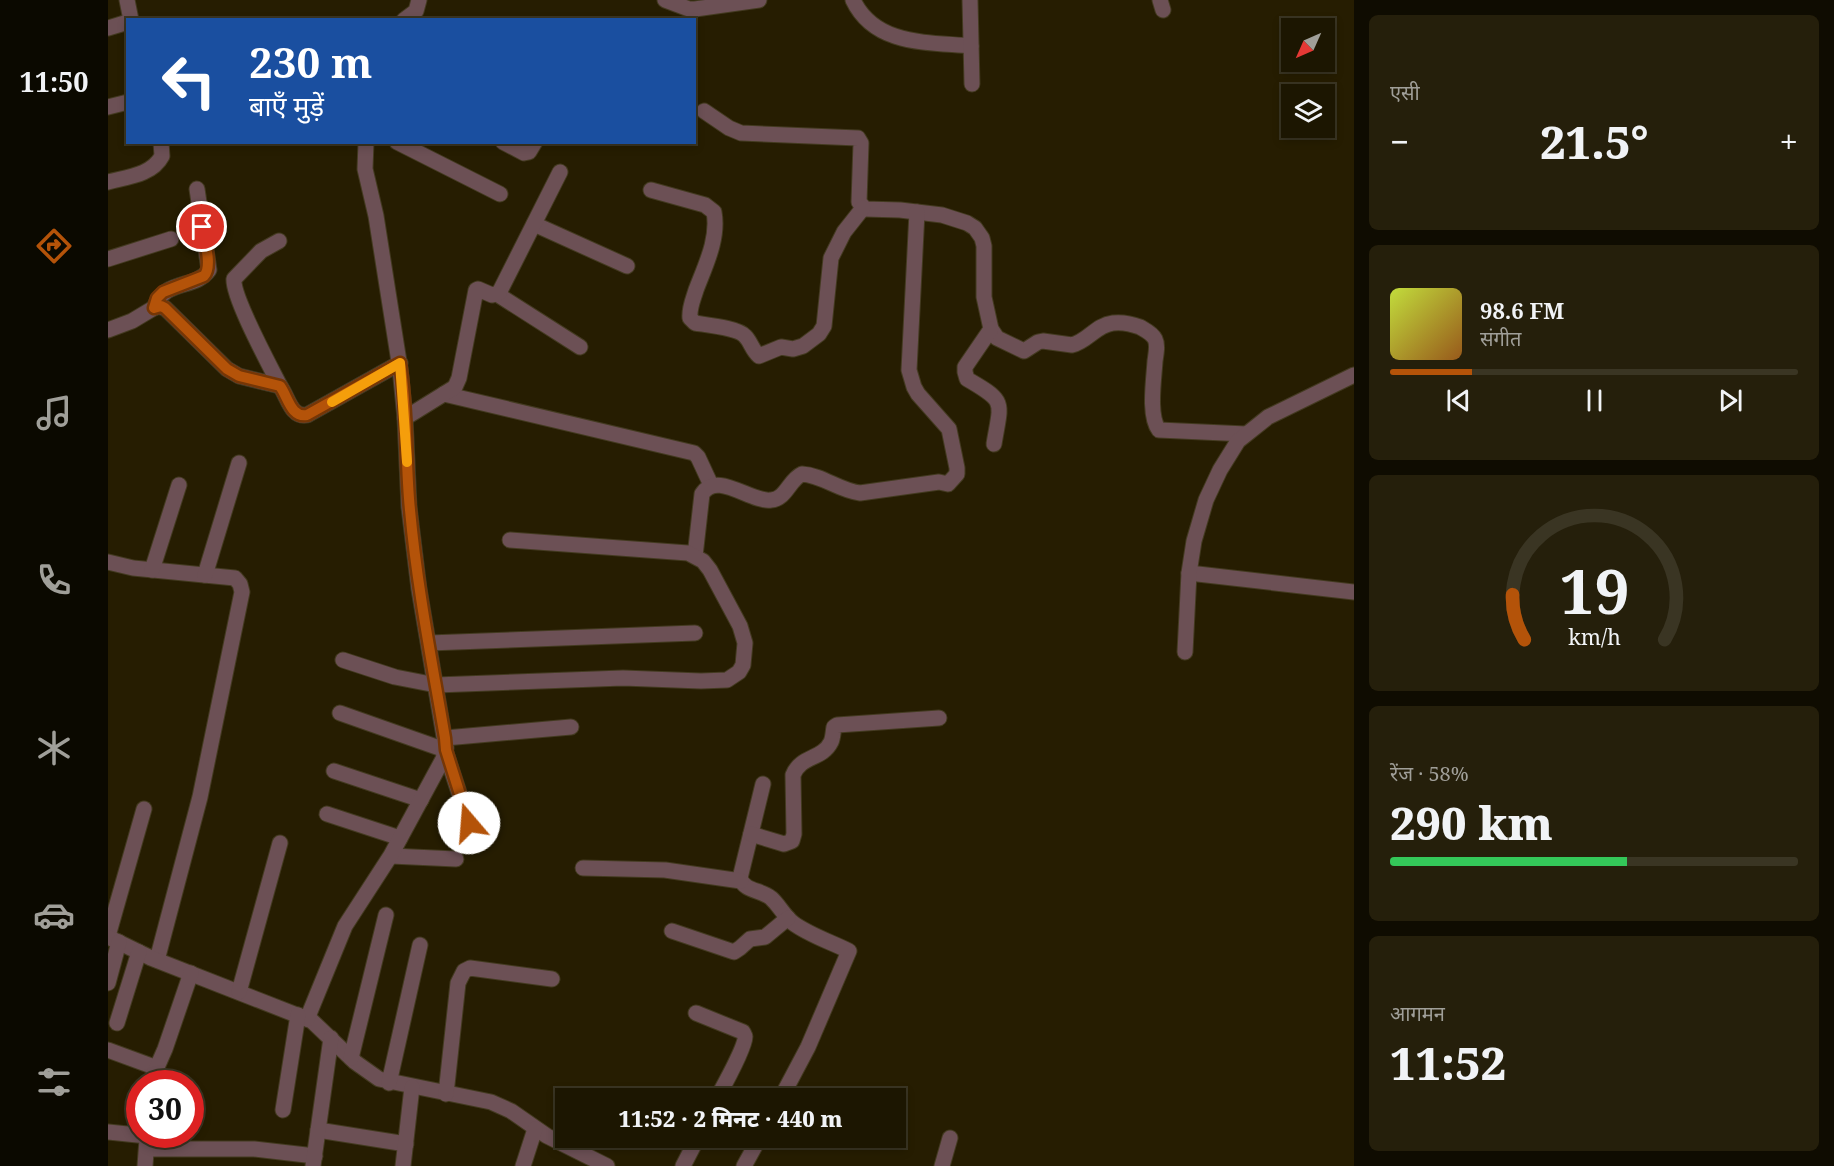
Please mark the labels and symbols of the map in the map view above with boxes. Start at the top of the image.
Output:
north arrow [1281,18,1335,72]
pin [176,201,227,252]
position arrow [437,791,501,855]
speed limit sign: 30 [126,1070,204,1148]

